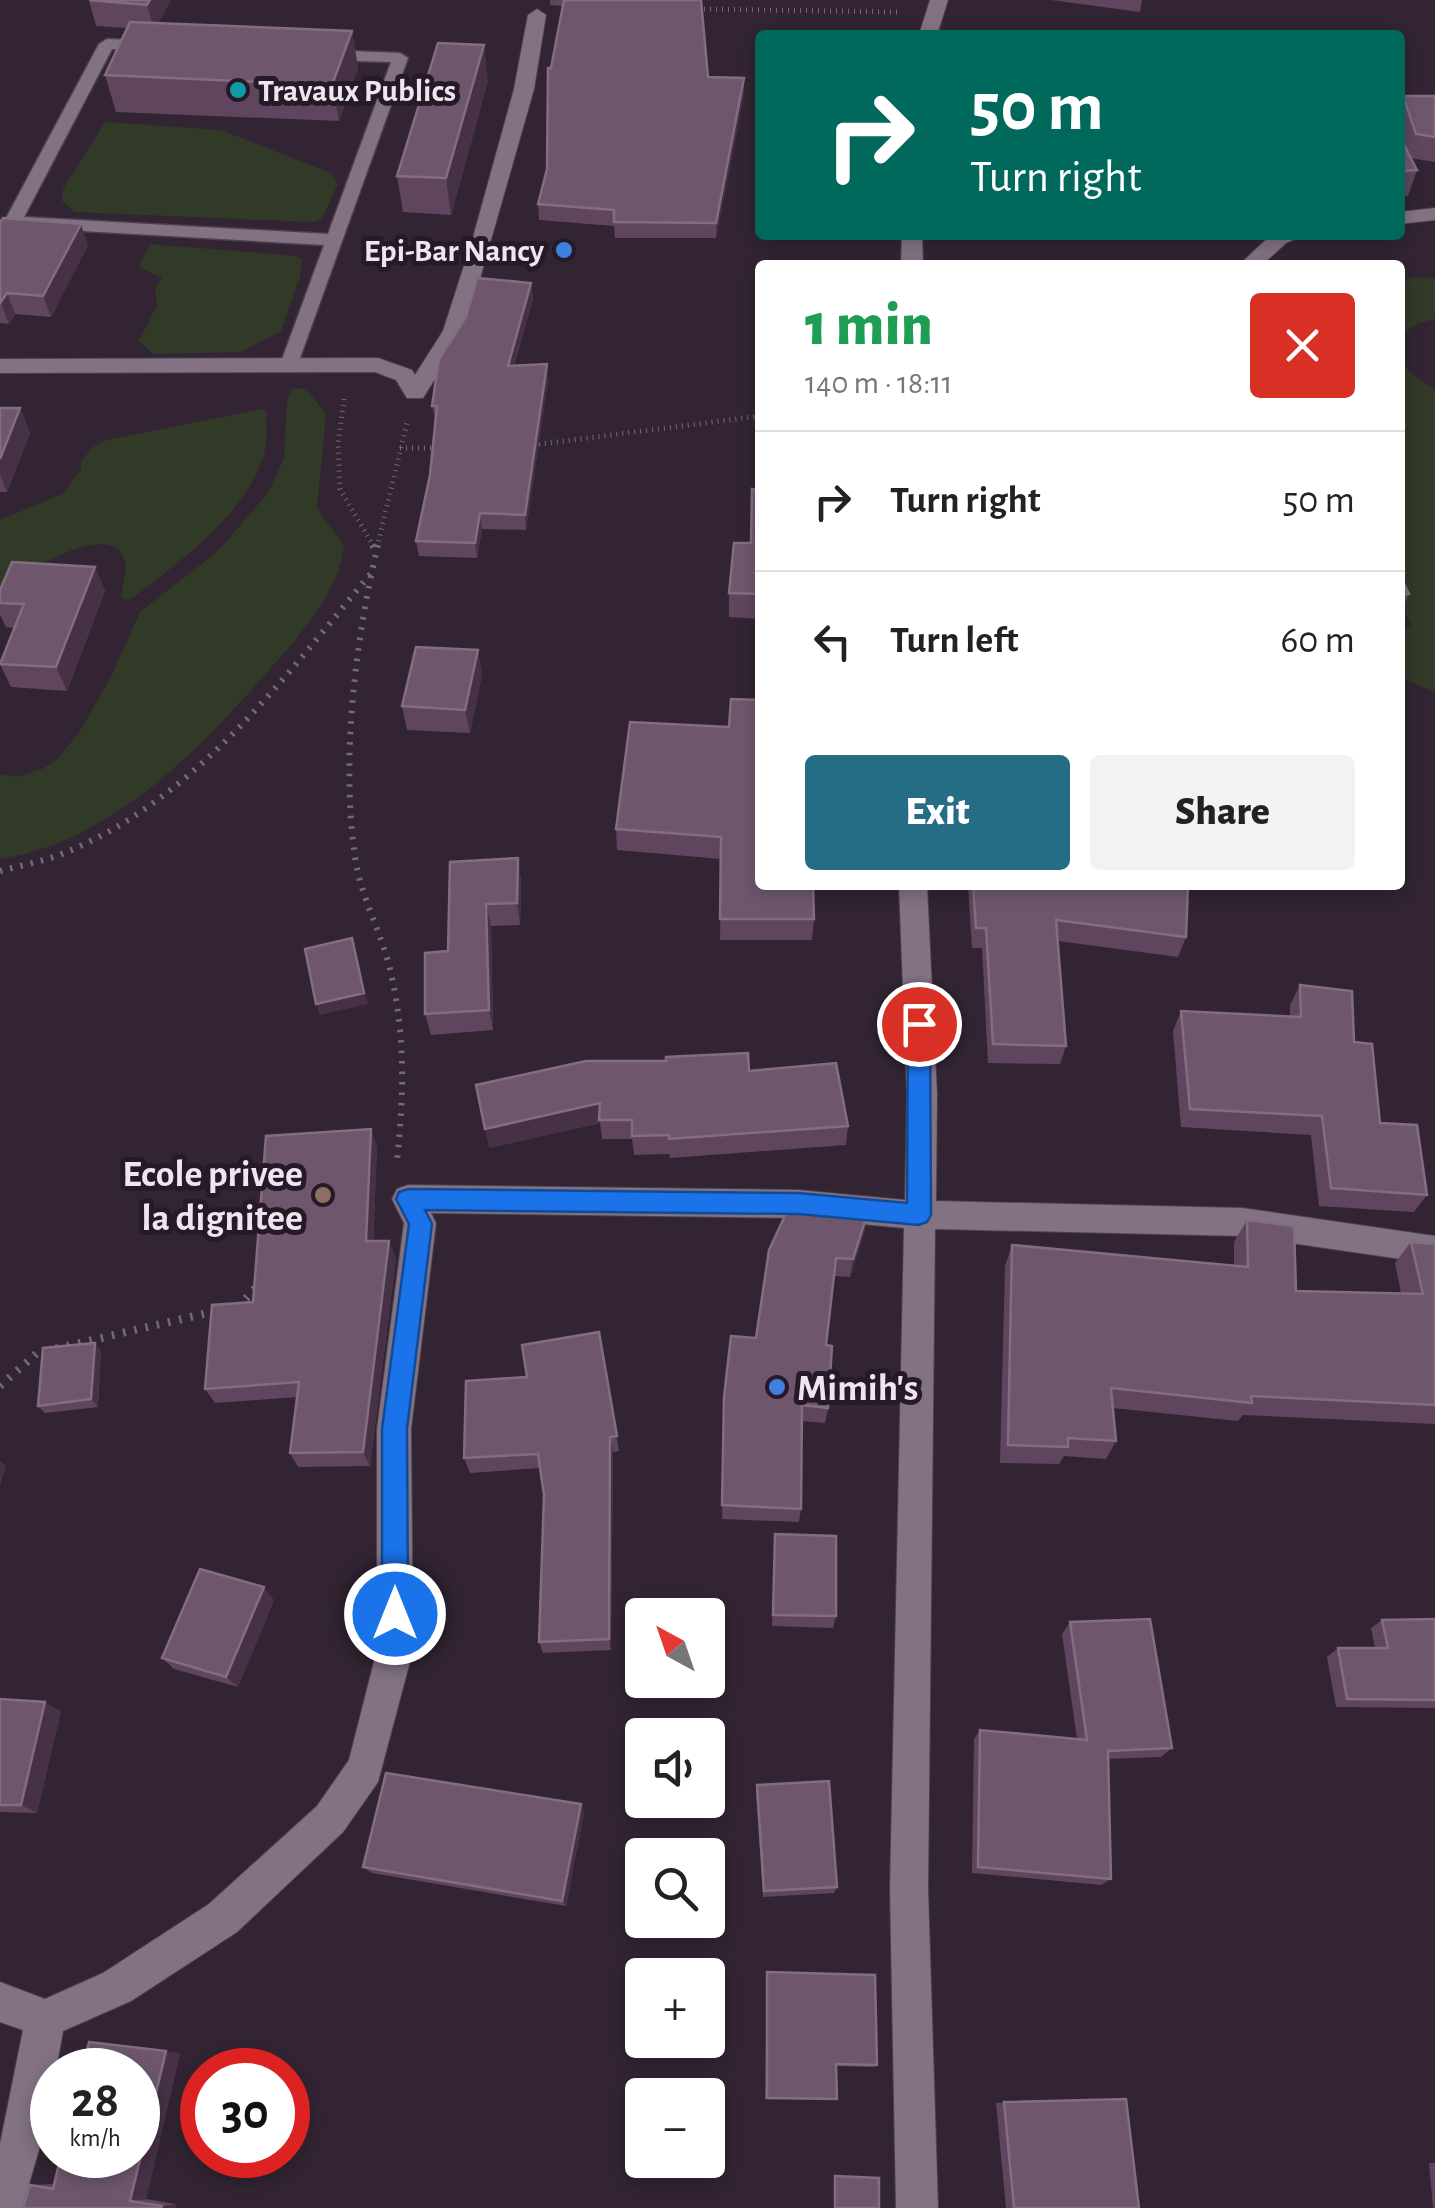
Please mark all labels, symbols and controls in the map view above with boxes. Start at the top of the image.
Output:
icon: right [805,70,935,200]
text: 50 m [970,73,1104,143]
place label: Travaux Publics [258,75,456,107]
marker: Travaux Publics [227,79,249,101]
text: Turn right [970,155,1142,200]
place label: Epi-Bar Nancy [364,235,545,267]
marker: Epi-Bar Nancy [553,239,575,261]
button: close [1250,293,1355,398]
text: 1 min [805,296,933,356]
text: 140 m · 18:11 [805,367,953,399]
icon: right [805,474,860,529]
text: Turn right [890,482,1040,520]
text: 50 m [1282,482,1355,520]
icon: left [805,614,860,669]
text: Turn left [890,622,1018,660]
text: 60 m [1280,622,1355,660]
button: Exit [805,755,1070,870]
button: Share [1090,755,1355,870]
pin [877,982,962,1067]
icon: arrive [892,997,947,1052]
place label: Ecole privee la dignitee [122,1156,303,1238]
marker: Ecole privee la dignitee [312,1184,334,1206]
place label: Mimih's [797,1370,918,1408]
marker: Mimih's [766,1376,788,1398]
position arrow [343,1562,447,1666]
north arrow [625,1598,725,1698]
map controls [625,1598,725,2178]
button: sound [625,1718,725,1818]
button: search [625,1838,725,1938]
button: + [625,1958,725,2058]
speed limit sign: 30 [180,2048,310,2178]
text: 28 [71,2076,119,2126]
button: − [625,2078,725,2178]
text: km/h [69,2126,121,2151]

